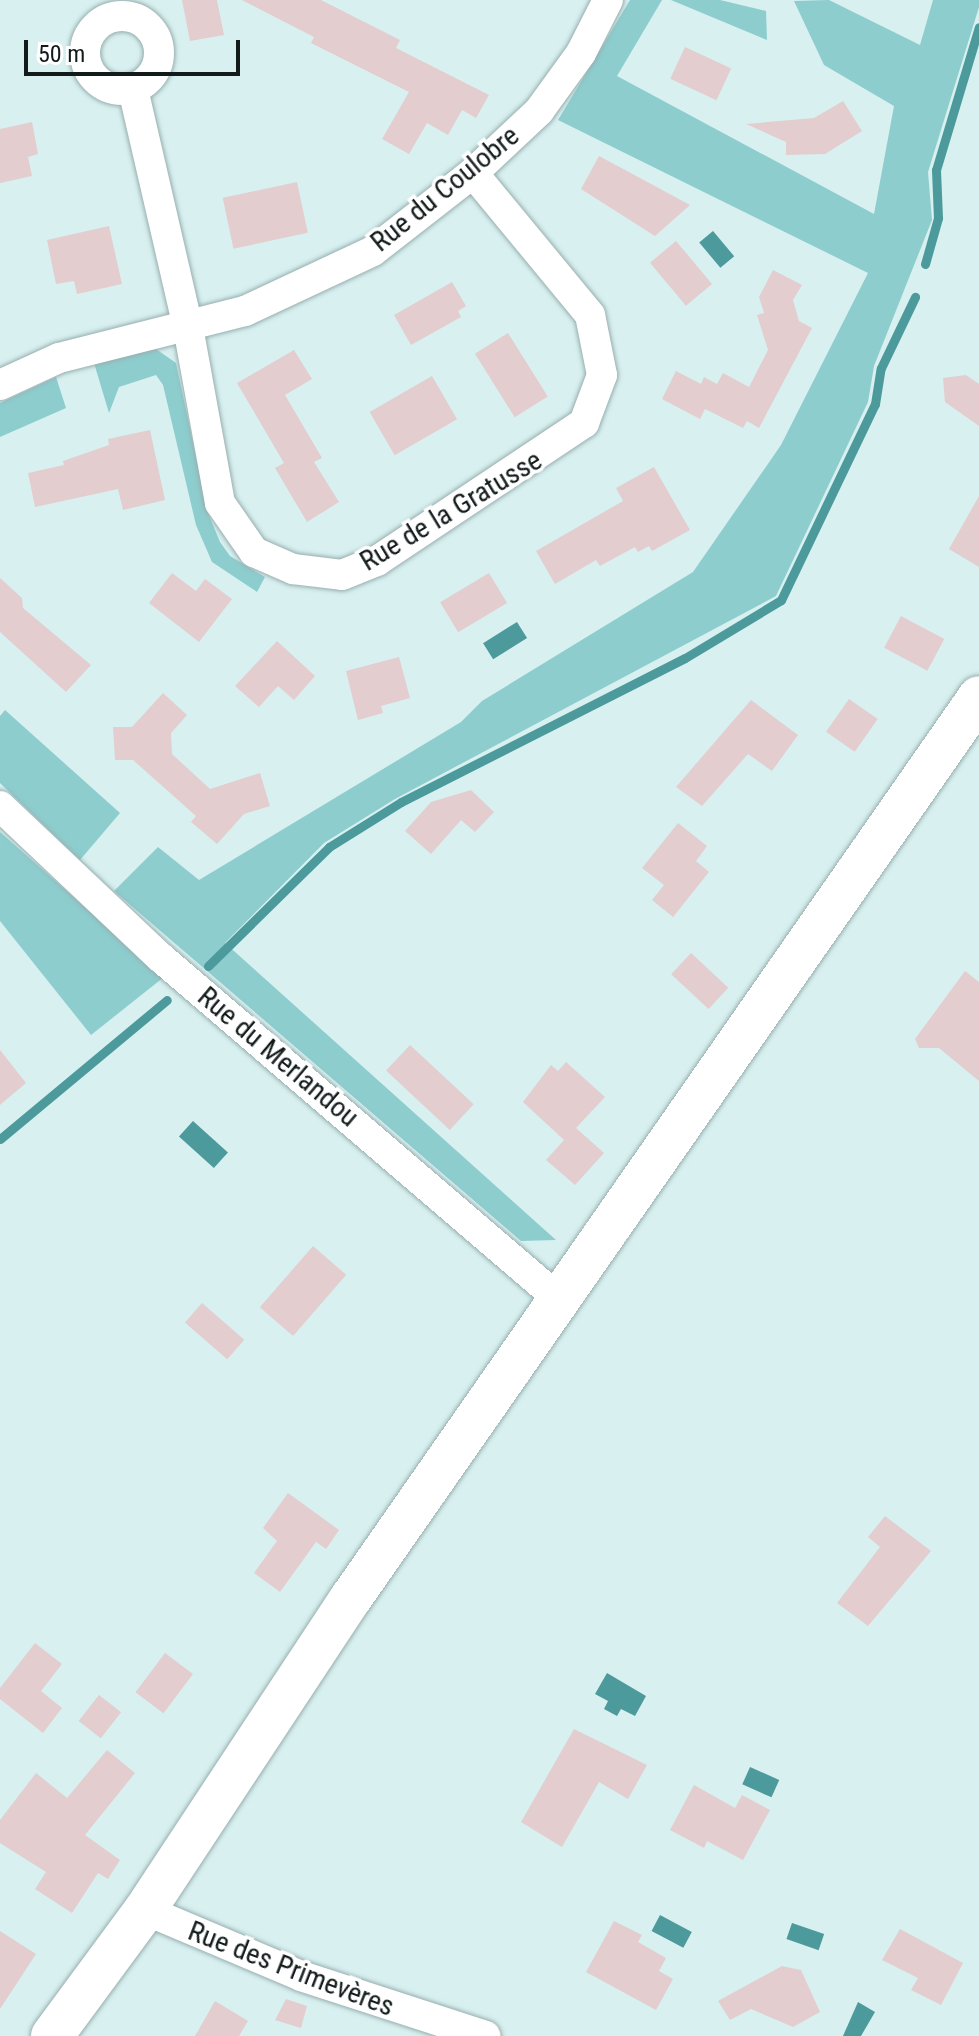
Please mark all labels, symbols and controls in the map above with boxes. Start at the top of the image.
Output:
scale bar [28,24,244,74]
text: 50 m [38,40,85,68]
street label: Rue du Coulobre [364,119,526,259]
street label: Rue de la Gratusse [354,444,548,578]
street label: Rue du Merlandou [191,980,365,1134]
street label: Rue des Primevères [183,1914,399,2024]

